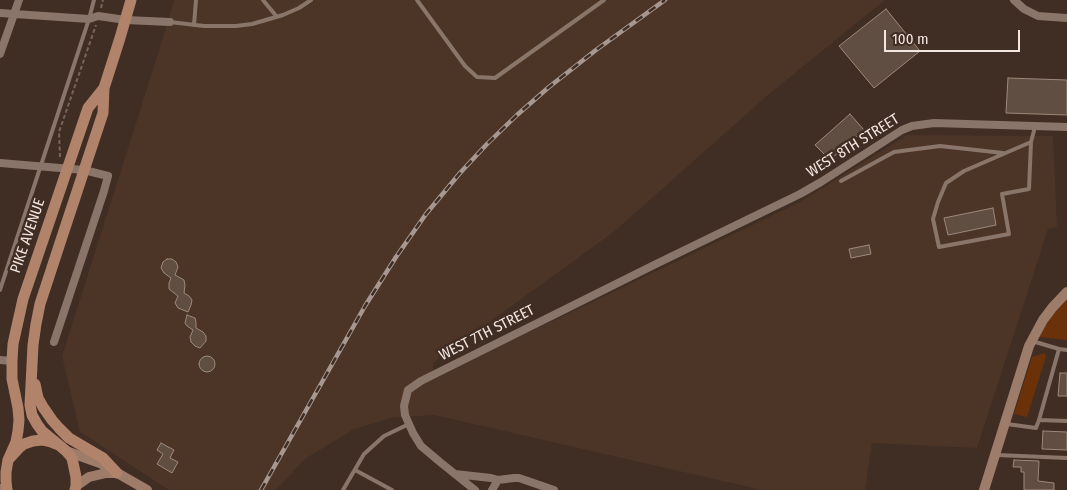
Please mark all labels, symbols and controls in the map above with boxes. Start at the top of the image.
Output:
scale bar [887,20,1023,52]
text: 100 m [892,30,929,48]
street label: WEST 8TH STREET [803,110,903,182]
street label: PIKE AVENUE [7,196,49,276]
street label: WEST 7TH STREET [436,301,538,365]

